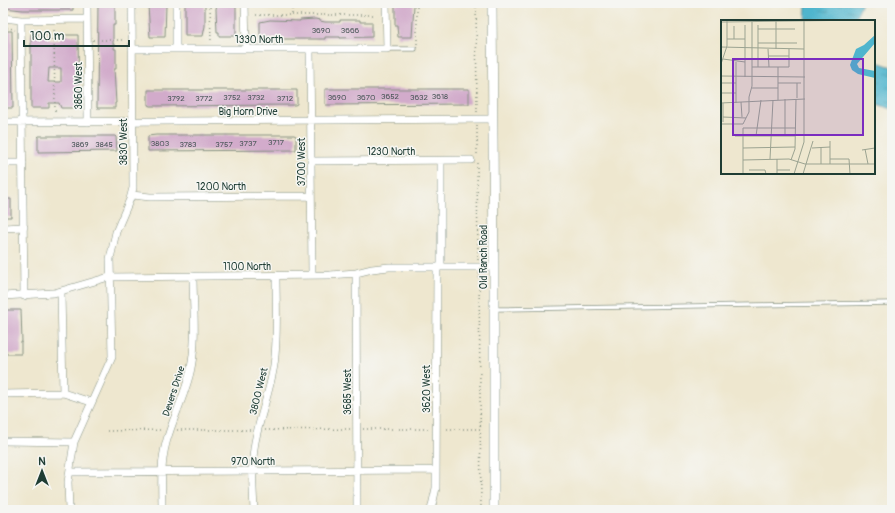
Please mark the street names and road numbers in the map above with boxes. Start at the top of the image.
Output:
street label: 1330 North [235,34,284,46]
street label: 3860 West [73,61,85,110]
street label: Big Horn Drive [218,106,278,118]
street label: 3830 West [118,117,130,166]
street label: 3700 West [296,137,308,186]
street label: 1230 North [367,146,415,158]
street label: 1200 North [196,181,246,193]
street label: Old Ranch Road [478,225,490,289]
street label: 1100 North [223,261,271,273]
street label: 3620 West [421,364,433,413]
street label: Devers Drive [160,365,188,418]
street label: 3800 West [247,365,271,416]
street label: 3685 West [342,368,354,415]
street label: 970 North [231,456,275,468]

